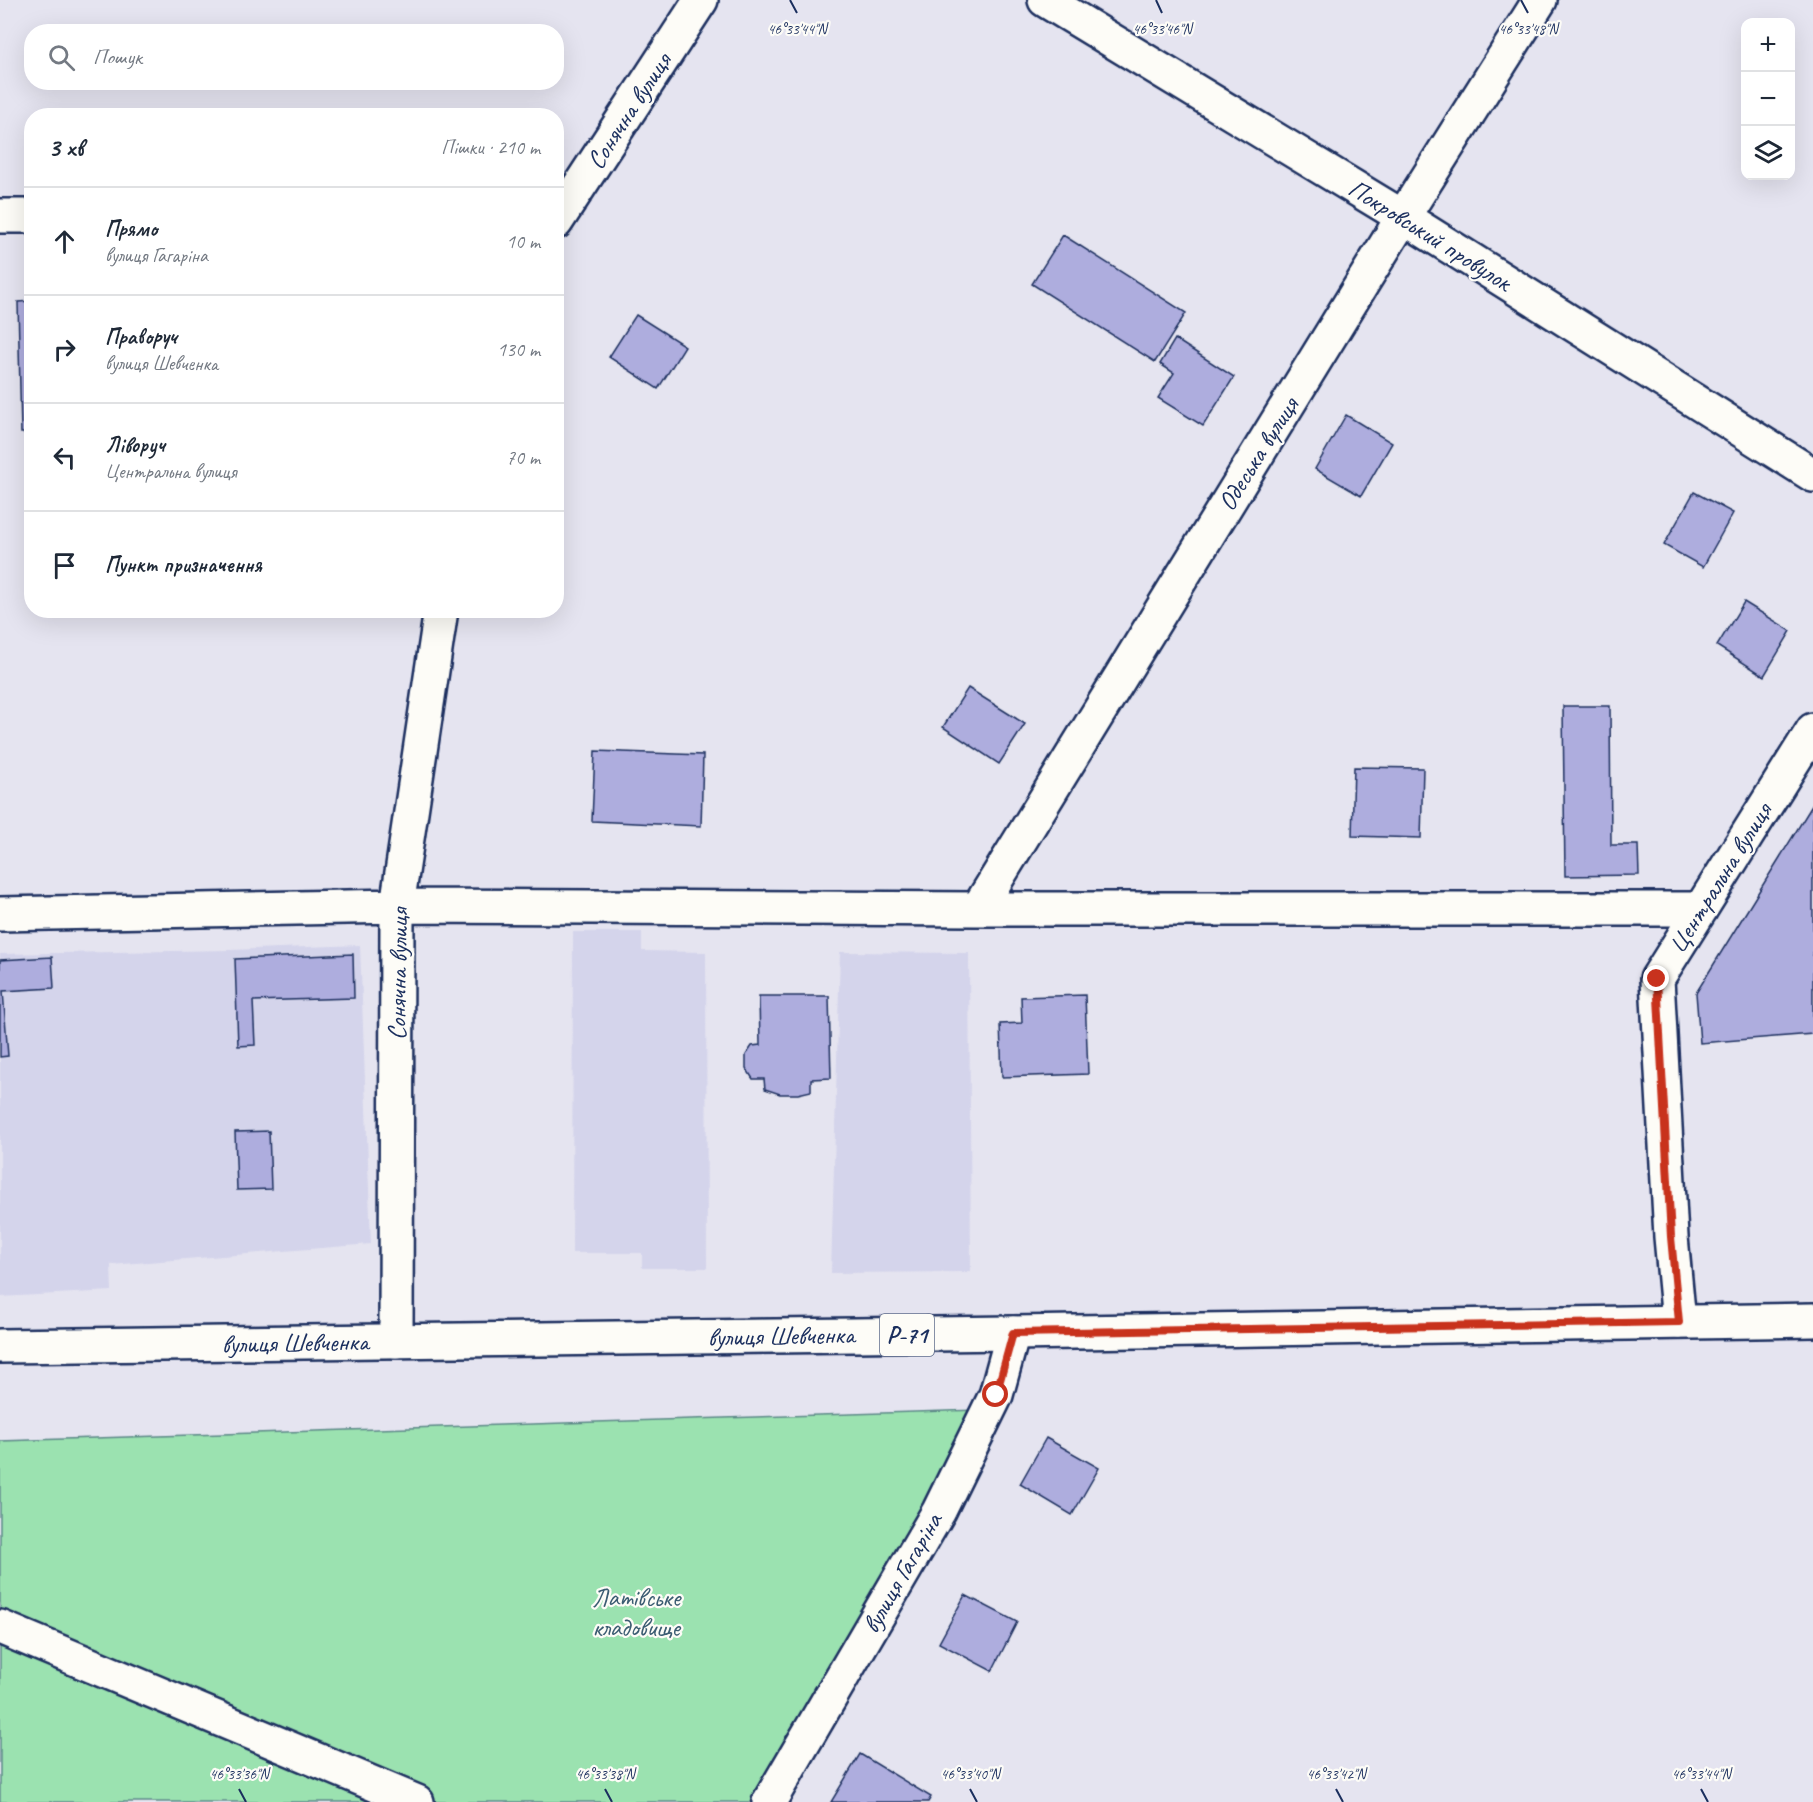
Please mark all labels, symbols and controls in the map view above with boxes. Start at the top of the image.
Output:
map controls [1741,18,1795,180]
button: + [1741,18,1795,72]
text: 46°33'44"N [767,20,830,39]
text: 46°33'46"N [1132,20,1195,39]
text: 46°33'48"N [1498,20,1561,39]
search box [24,24,564,90]
icon: search [45,41,78,74]
text: Пошук [93,43,142,71]
street label: Сонячна вулиця [579,45,680,175]
button: − [1741,72,1795,126]
button: layers [1741,126,1795,180]
text: 3 хв [48,131,83,164]
text: Пішки · 210 m [441,135,540,160]
street label: Покровський провулок [1342,172,1520,300]
text: Прямо [105,215,157,243]
icon: ahead [48,225,81,258]
text: 10 m [506,229,540,254]
text: вулиця Гагаріна [105,243,208,268]
text: Праворуч [105,323,177,351]
icon: right [48,333,81,366]
text: 130 m [497,337,540,362]
text: вулиця Шевченка [105,351,218,376]
street label: Одеська вулиця [1210,390,1307,517]
text: Ліворуч [105,431,165,459]
icon: left [48,441,81,474]
text: 70 m [506,445,540,470]
text: Центральна вулиця [105,459,237,484]
icon: arrive [48,549,81,582]
text: Пункт призначення [105,551,262,579]
street label: Центральна вулиця [1661,795,1780,959]
street label: Сонячна вулиця [380,906,416,1040]
route end [1643,965,1669,991]
road number: Р-71 [880,1314,934,1356]
street label: вулиця Шевченка [707,1318,857,1354]
street label: вулиця Шевченка [221,1325,371,1361]
route start [982,1381,1008,1407]
street label: вулиця Гагаріна [854,1506,950,1639]
park label: Латівське кладовище [592,1581,683,1644]
text: 46°33'36"N [209,1765,272,1784]
text: 46°33'38"N [575,1765,638,1784]
text: 46°33'40"N [940,1765,1003,1784]
text: 46°33'42"N [1306,1765,1369,1784]
text: 46°33'44"N [1671,1765,1734,1784]

